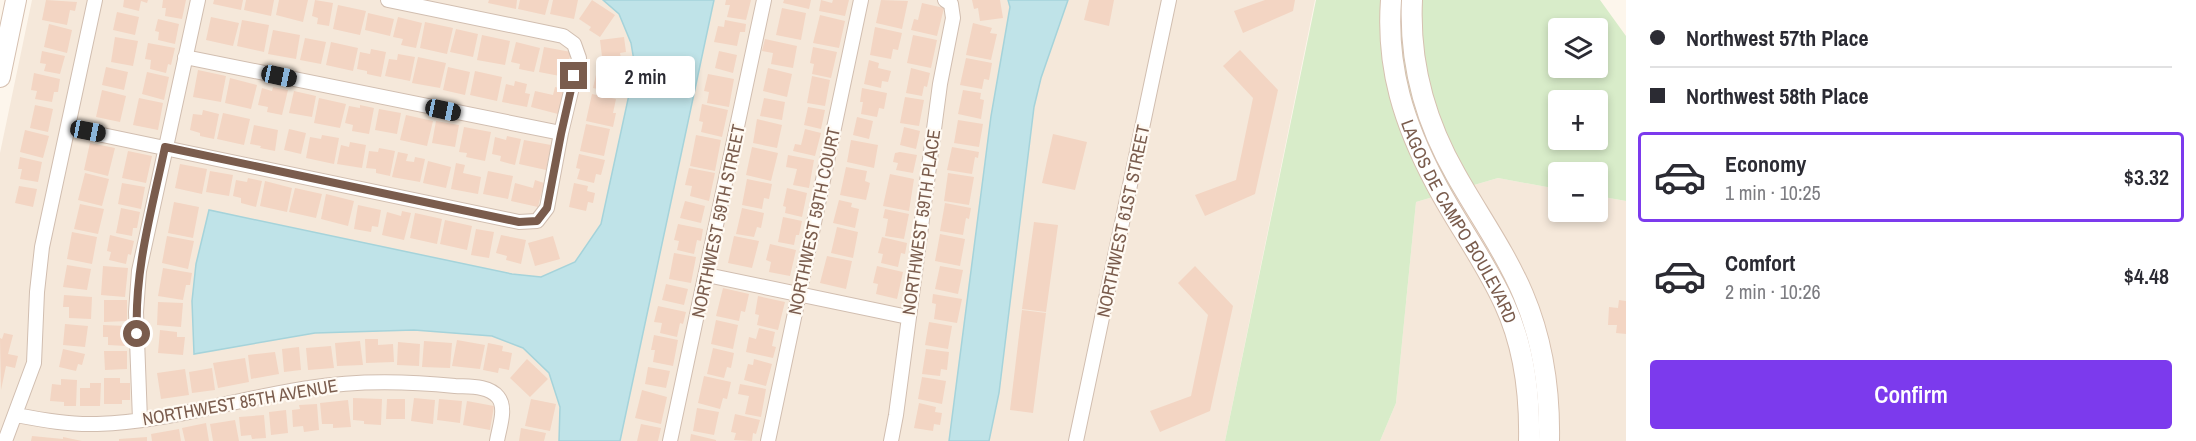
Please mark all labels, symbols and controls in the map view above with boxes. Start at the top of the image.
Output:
map controls [1548,18,1608,222]
button: layers [1548,18,1608,78]
text: Northwest 57th Place [1686,23,1868,53]
callout: 2 min [595,55,694,97]
route end [560,62,587,89]
car [260,63,298,89]
text: 2 min [624,63,667,90]
text: Northwest 58th Place [1686,81,1868,111]
button: + [1548,90,1608,150]
car [424,97,462,123]
street label: LAGOS DE CAMPO BOULEVARD [1396,116,1524,327]
car [69,119,107,143]
street label: NORTHWEST 59TH STREET [685,122,751,320]
street label: NORTHWEST 61ST STREET [1090,123,1156,319]
street label: NORTHWEST 59TH COURT [782,125,846,317]
street label: NORTHWEST 59TH PLACE [896,128,946,316]
text: Economy [1725,149,1806,179]
icon: car [1653,150,1707,204]
button: − [1548,162,1608,222]
text: $3.32 [2124,162,2169,192]
text: 1 min · 10:25 [1725,179,1821,206]
text: Comfort [1725,248,1795,278]
icon: car [1653,249,1707,303]
text: $4.48 [2124,261,2169,291]
text: 2 min · 10:26 [1725,278,1821,305]
route start [123,320,150,347]
button: Confirm [1650,360,2172,429]
street label: NORTHWEST 85TH AVENUE [140,373,340,431]

